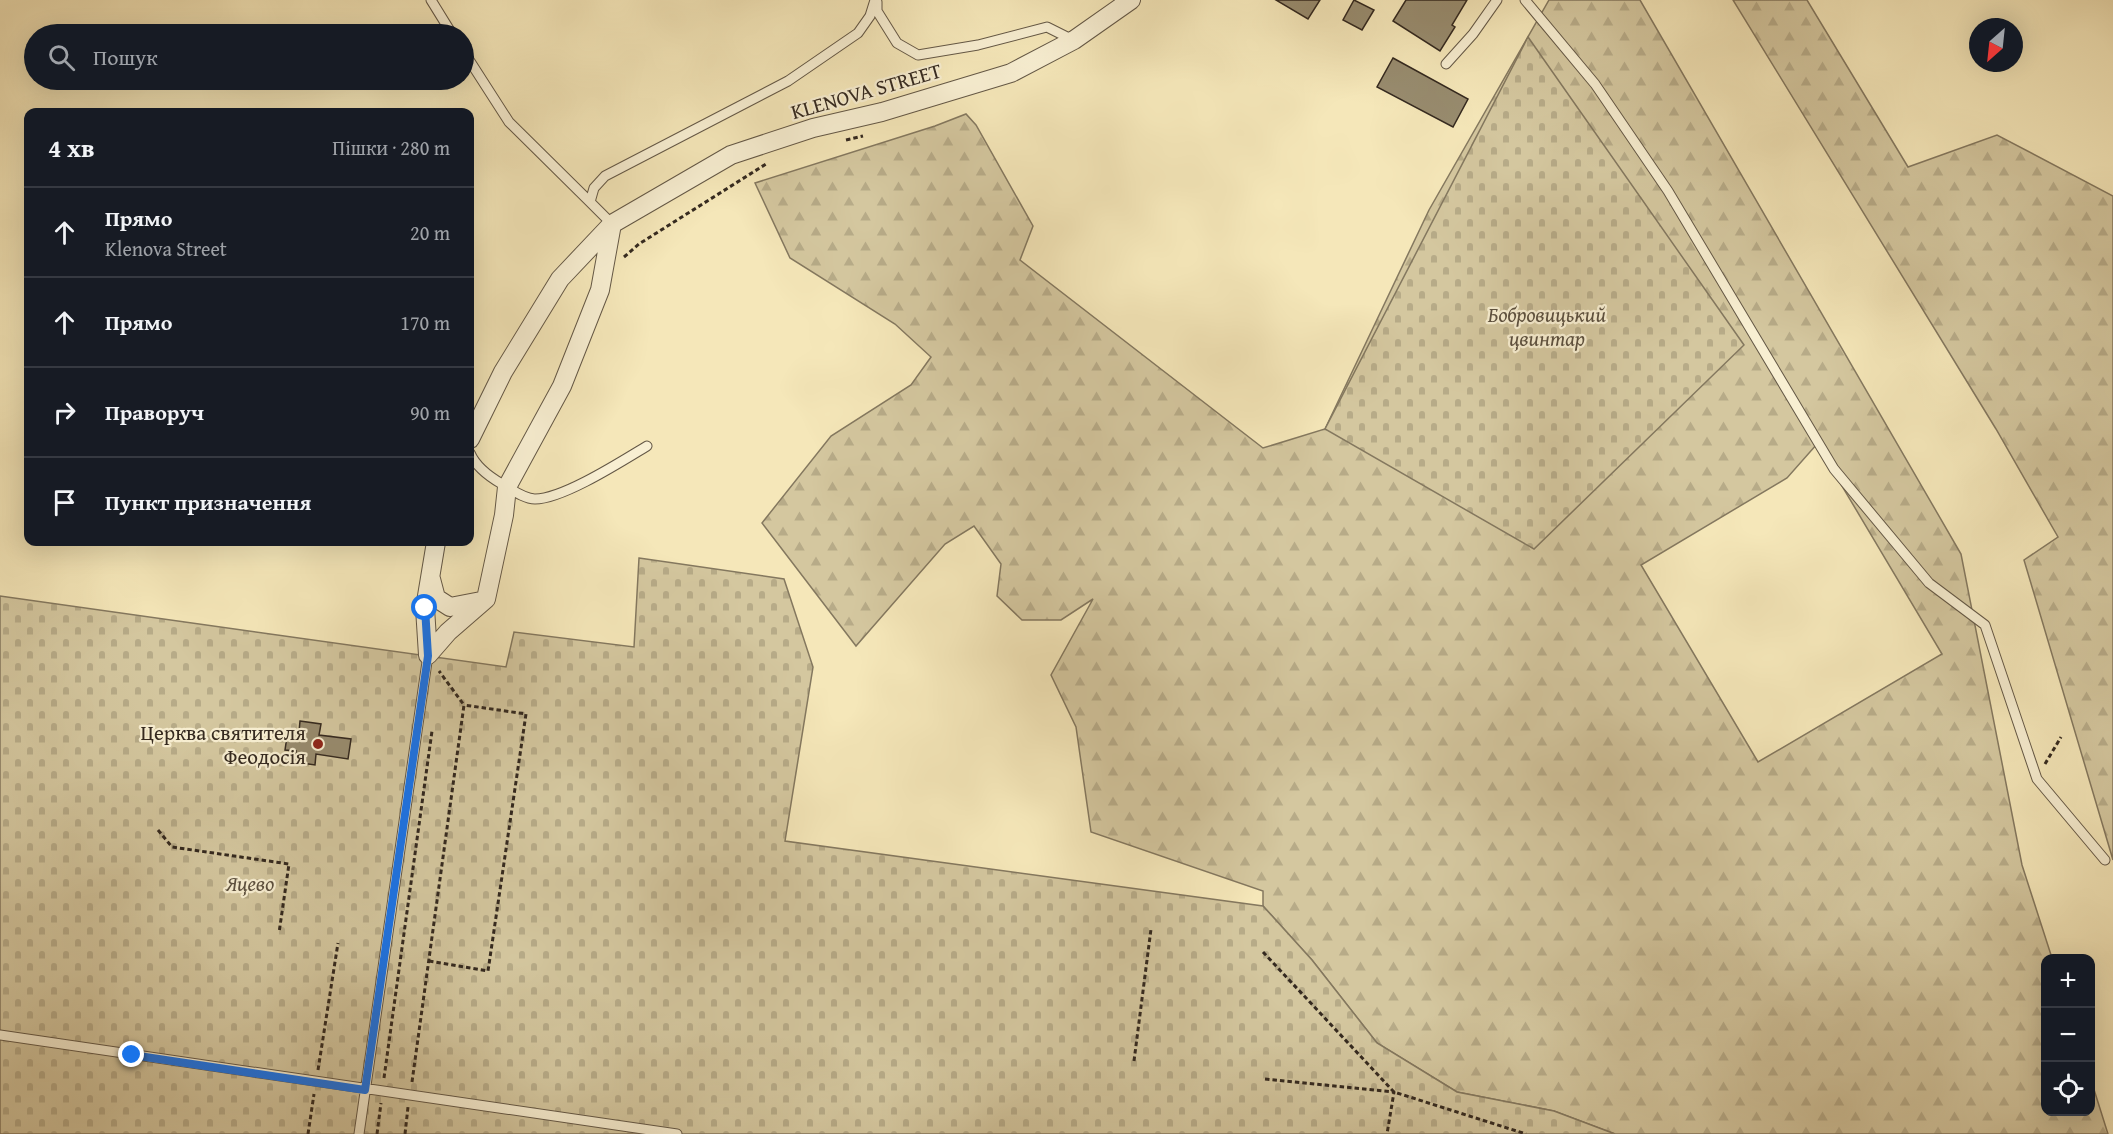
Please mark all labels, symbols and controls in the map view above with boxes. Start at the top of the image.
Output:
north arrow [1969,18,2023,72]
search box [24,24,474,90]
icon: search [45,41,78,74]
text: Пошук [93,41,158,73]
street label: KLENOVA STREET [787,55,945,127]
text: 4 хв [48,128,95,167]
text: Пішки · 280 m [332,133,450,162]
text: Прямо [105,202,172,234]
icon: ahead [48,216,81,249]
text: 20 m [410,218,450,247]
text: Klenova Street [105,234,227,263]
park label: Бобровицький цвинтар [1488,299,1607,354]
icon: ahead [48,306,81,339]
text: Прямо [105,306,172,338]
text: 170 m [400,308,450,337]
icon: right [48,396,81,429]
text: Праворуч [105,396,204,428]
text: 90 m [410,398,450,427]
icon: arrive [48,486,81,519]
text: Пункт призначення [105,486,311,518]
route start [411,594,437,620]
place label: Церква святителя Феодосія [140,717,306,772]
marker: Церква святителя Феодосія [311,737,325,751]
park label: Яцево [225,868,274,899]
map controls [2041,954,2095,1116]
button: + [2041,954,2095,1008]
button: − [2041,1008,2095,1062]
route end [118,1041,144,1067]
button: locate [2041,1062,2095,1116]

